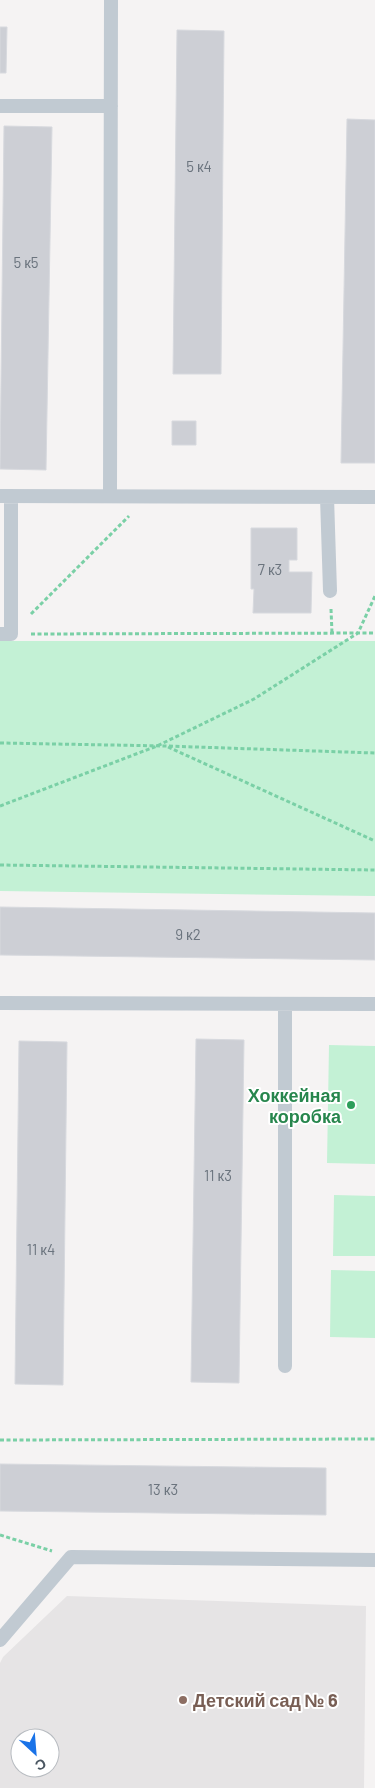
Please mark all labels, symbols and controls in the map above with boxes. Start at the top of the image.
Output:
house number: 5 к4 [186,157,212,175]
house number: 5 к5 [14,253,38,271]
house number: 7 к3 [258,560,282,578]
house number: 9 к2 [175,925,201,943]
place label: Хоккейная коробка [248,1084,342,1127]
marker: Хоккейная коробка [345,1099,357,1111]
house number: 11 к3 [204,1166,232,1184]
house number: 11 к4 [27,1240,55,1258]
house number: 13 к3 [148,1480,178,1498]
place label: Детский сад № 6 [193,1689,338,1711]
marker: Детский сад № 6 [177,1694,189,1706]
north arrow [10,1728,60,1778]
text: С [33,1755,49,1775]

